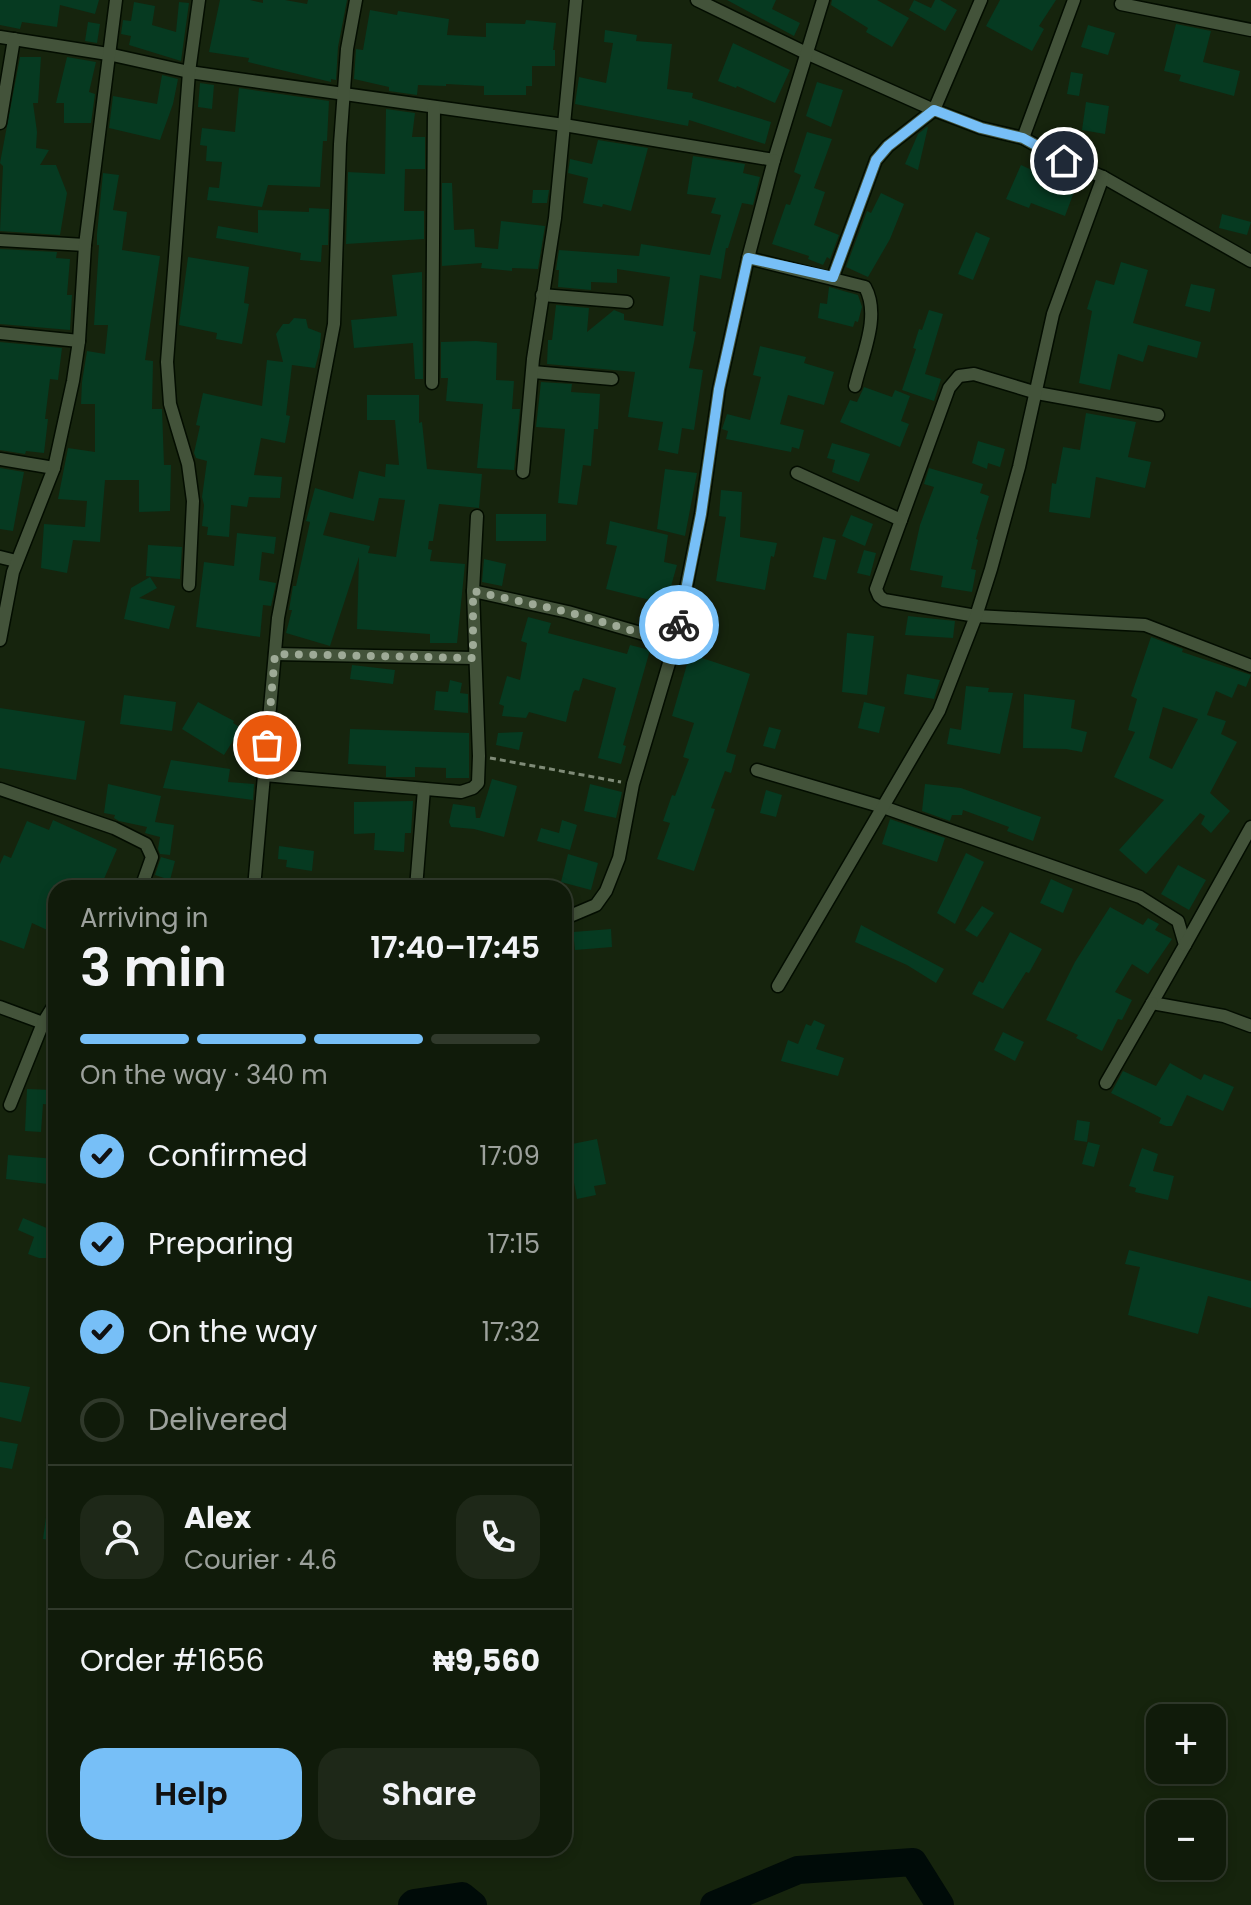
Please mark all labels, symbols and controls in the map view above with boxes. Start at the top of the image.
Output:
pin [1030,127,1098,195]
icon: home [1042,139,1086,183]
courier [639,585,719,665]
icon: bike [657,603,701,647]
pin [233,711,301,779]
icon: bag [245,723,289,767]
text: Arriving in [80,900,209,936]
text: 17:40–17:45 [370,926,540,969]
text: 3 min [80,931,227,1004]
text: On the way · 340 m [80,1057,328,1093]
icon: check [80,1134,124,1178]
text: Confirmed [148,1134,308,1177]
text: 17:09 [479,1138,540,1174]
icon: check [80,1222,124,1266]
text: Preparing [148,1222,294,1265]
text: 17:15 [487,1226,540,1262]
icon: check [80,1310,124,1354]
text: On the way [148,1310,317,1353]
text: 17:32 [482,1314,540,1350]
text: Delivered [148,1398,288,1441]
button: person [80,1495,164,1579]
button: phone [456,1495,540,1579]
text: Alex [184,1496,251,1539]
text: Courier · 4.6 [184,1542,337,1578]
text: Order #1656 [80,1639,265,1682]
text: ₦9,560 [433,1639,540,1682]
map controls [1146,1704,1226,1880]
button: + [1146,1704,1226,1784]
button: Help [80,1748,302,1840]
button: Share [318,1748,540,1840]
button: − [1146,1800,1226,1880]

